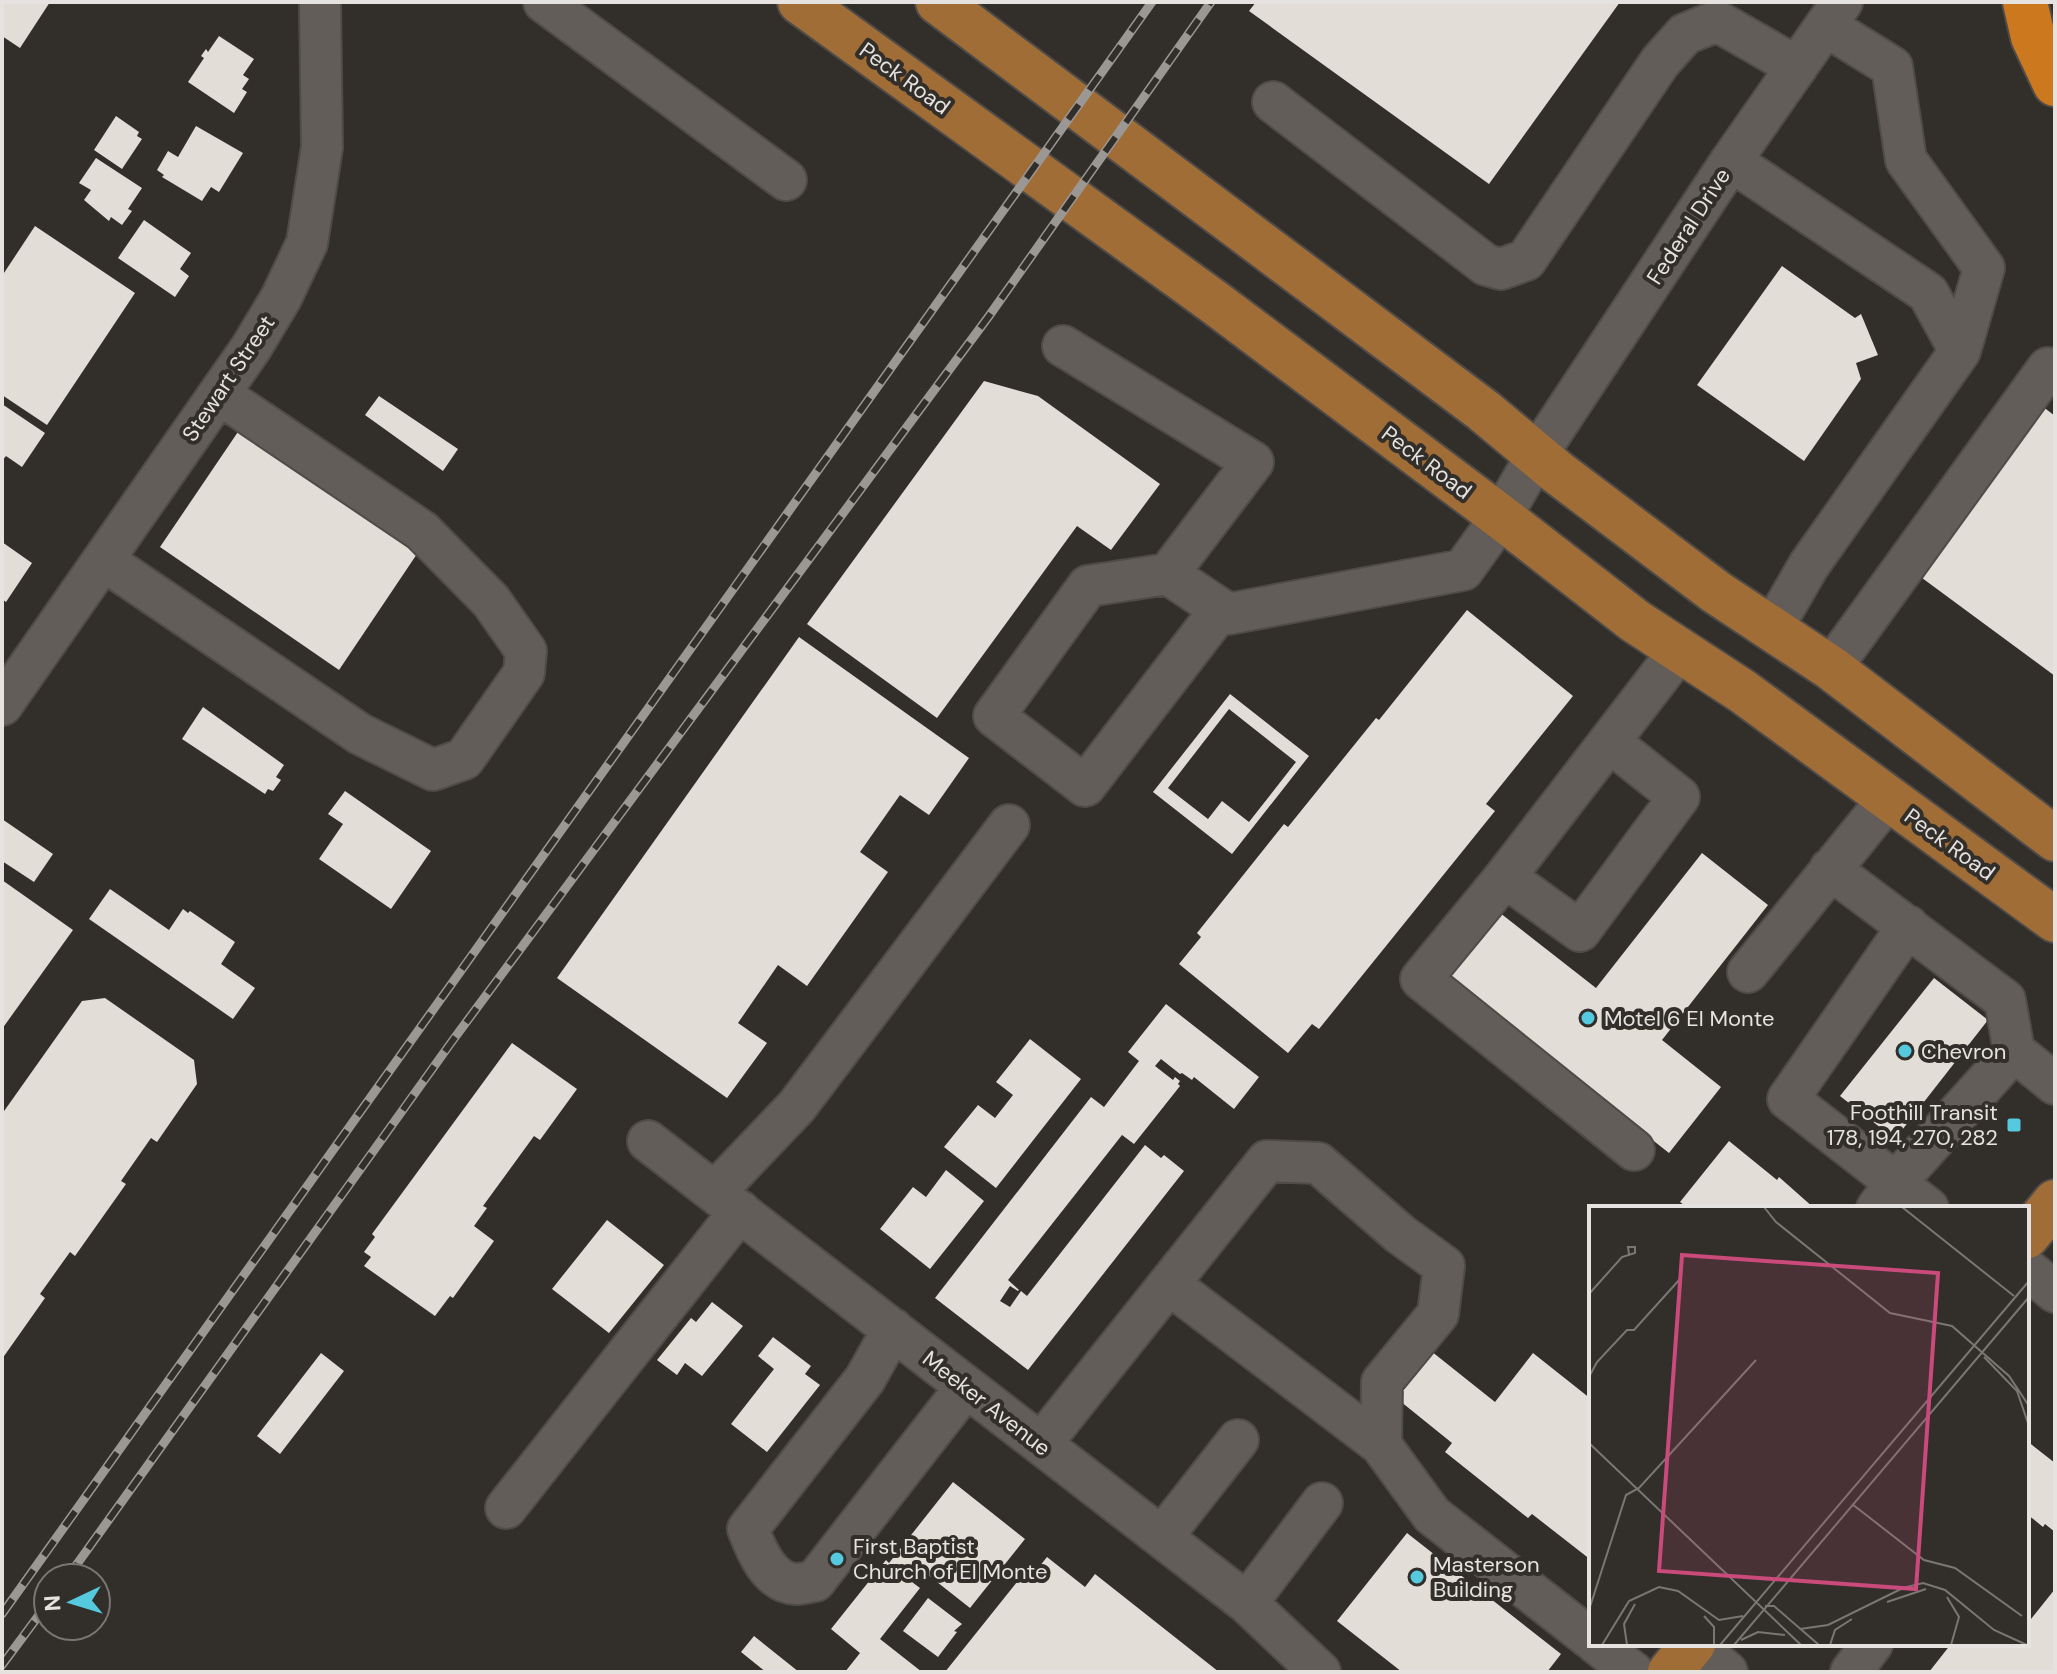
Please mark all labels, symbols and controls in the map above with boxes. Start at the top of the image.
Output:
street label: Peck Road [854,36,956,121]
street label: Federal Drive [1640,163,1737,290]
street label: Stewart Street [175,309,281,447]
street label: Peck Road [1376,419,1477,506]
street label: Peck Road [1899,802,2001,887]
place label: Motel 6 El Monte [1604,1004,1775,1033]
marker: Motel 6 El Monte [1579,1009,1597,1027]
place label: Chevron [1921,1037,2006,1066]
marker: Chevron [1896,1042,1914,1060]
place label: Foothill Transit 178, 194, 270, 282 [1827,1098,1998,1152]
marker: Foothill Transit 178, 194, 270, 282 [2005,1116,2023,1134]
inset map [1589,1206,2029,1646]
street label: Meeker Avenue [917,1344,1057,1463]
place label: First Baptist Church of El Monte [853,1532,1047,1586]
marker: First Baptist Church of El Monte [828,1550,846,1568]
place label: Masterson Building [1433,1550,1540,1604]
north arrow [32,1562,112,1642]
marker: Masterson Building [1408,1568,1426,1586]
text: N [38,1594,68,1612]

